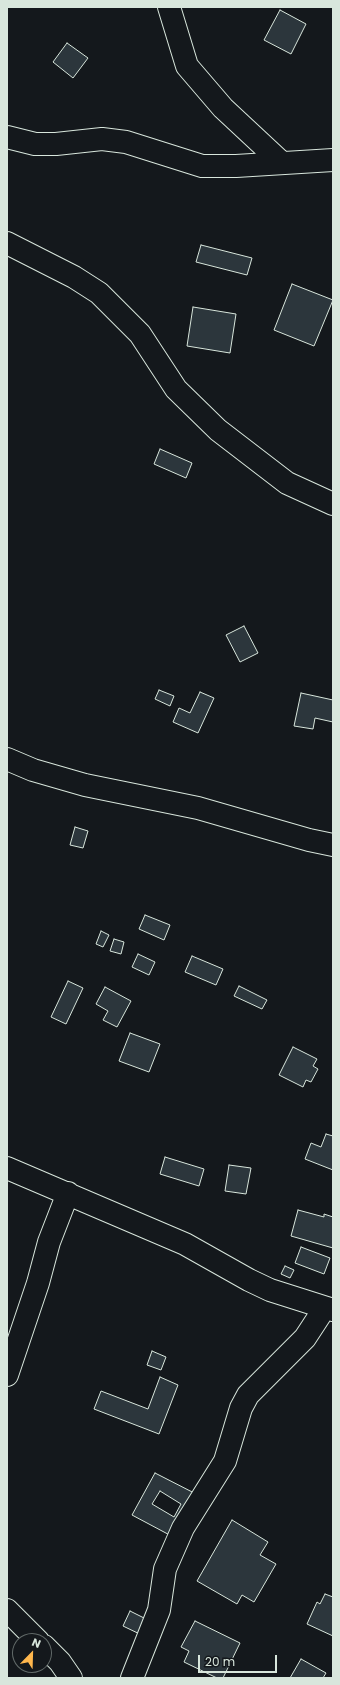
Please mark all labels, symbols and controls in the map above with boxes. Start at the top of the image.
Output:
north arrow [12,1633,52,1673]
text: N [29,1634,43,1652]
scale bar [200,1647,279,1673]
text: 20 m [205,1653,235,1670]

